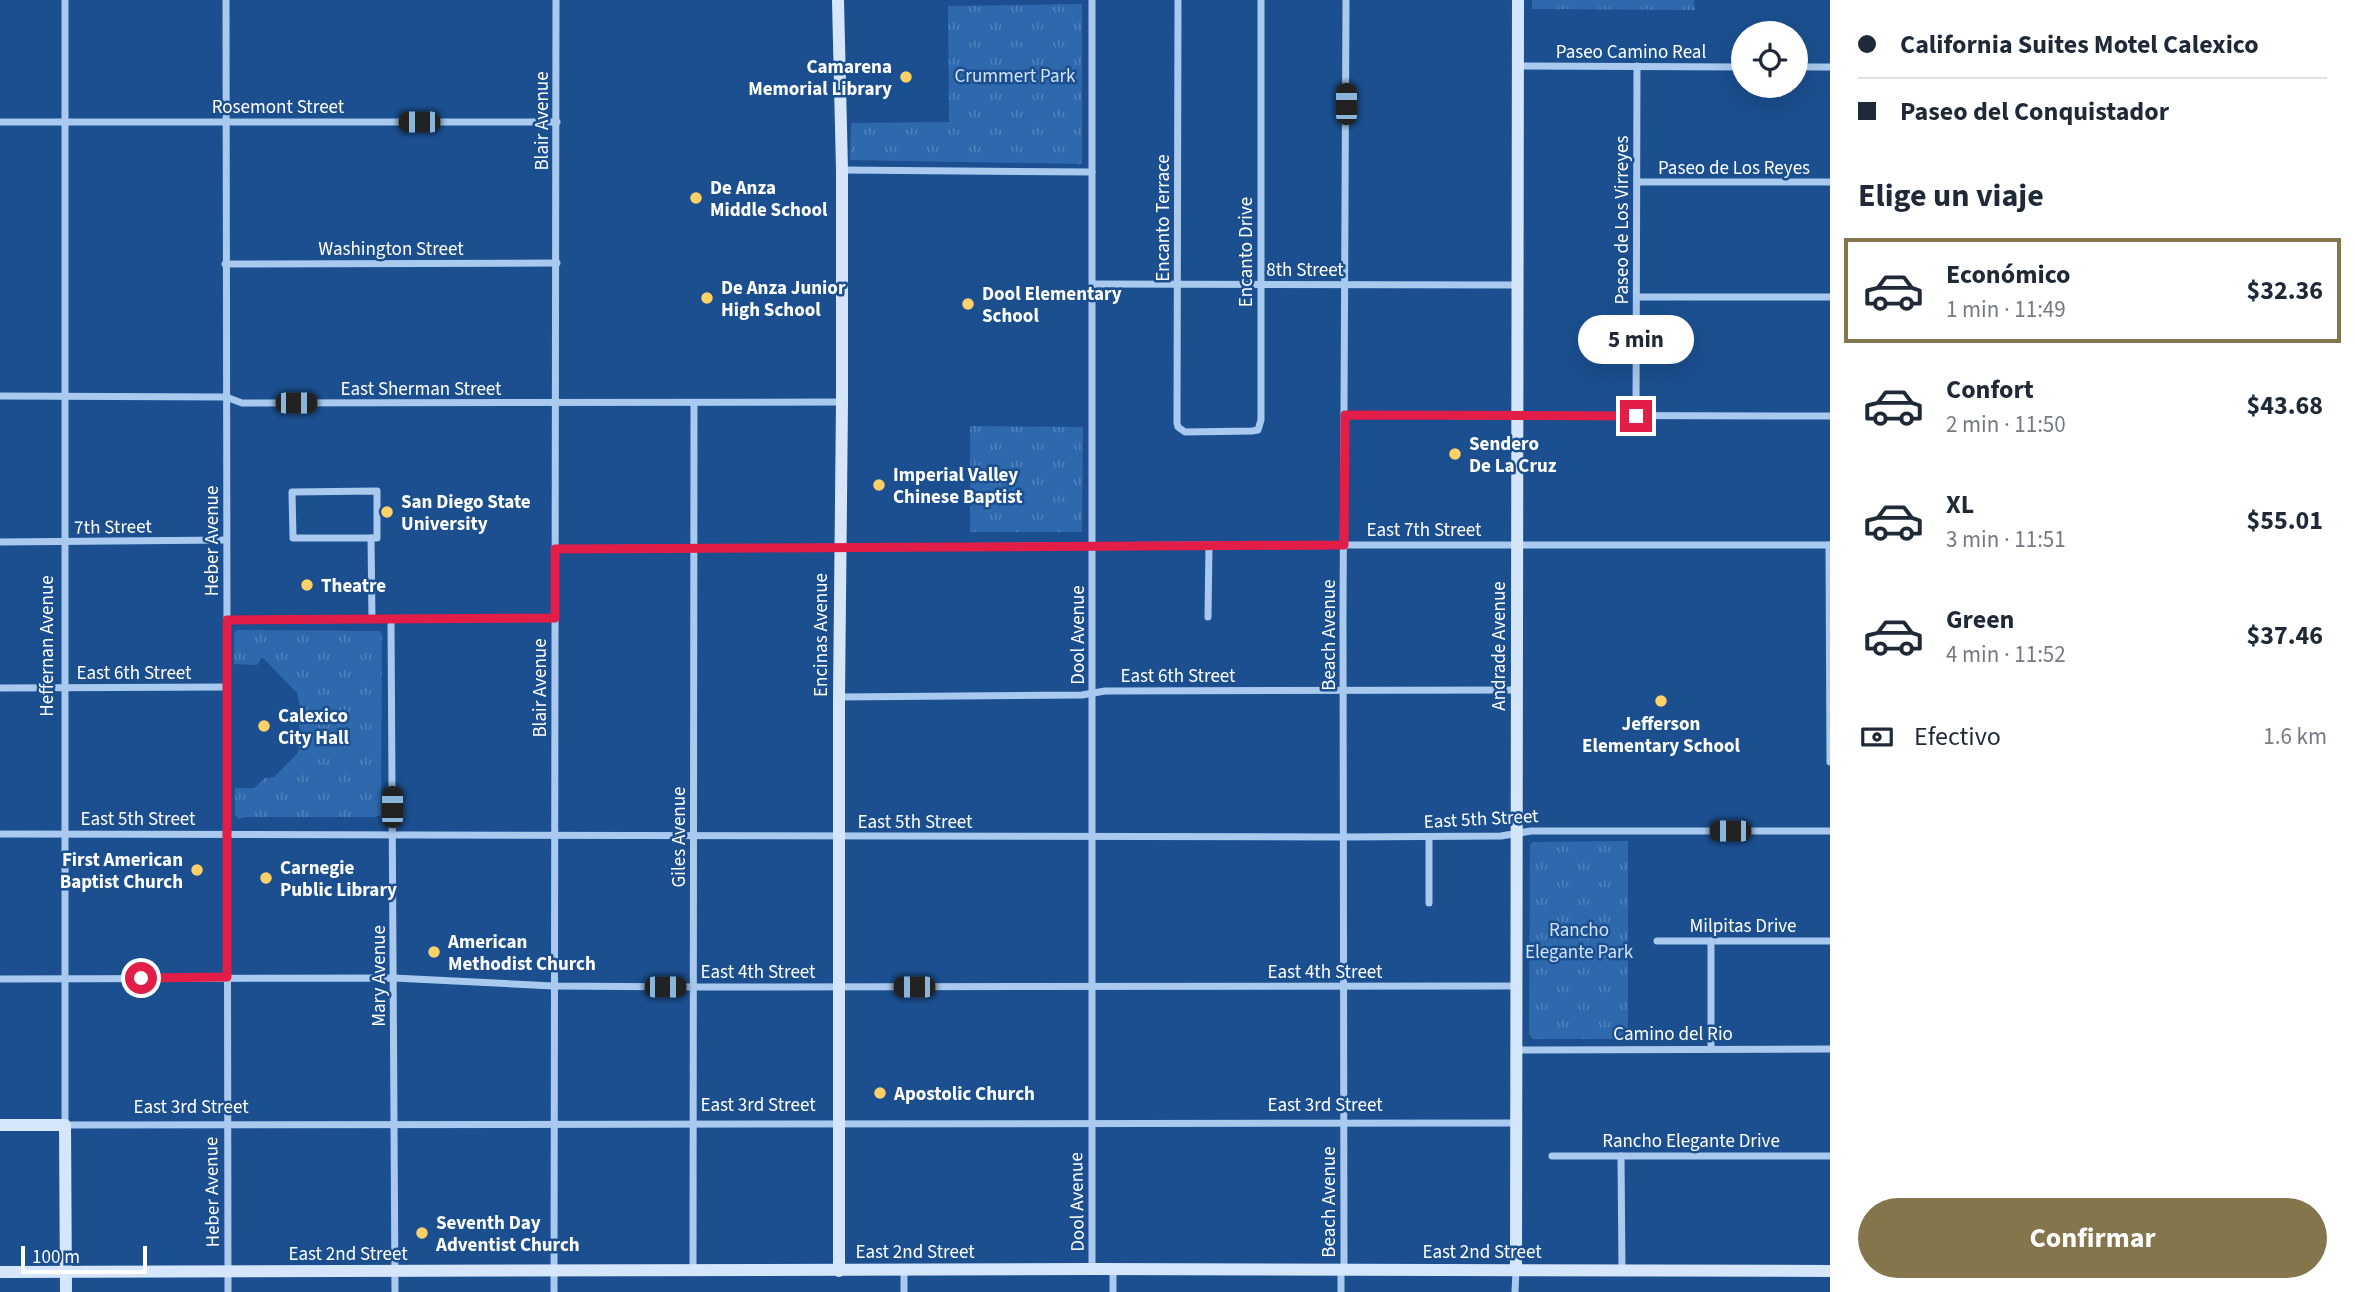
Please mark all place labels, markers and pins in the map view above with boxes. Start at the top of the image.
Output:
place label: Camarena Memorial Library [748,54,892,103]
marker: Camarena Memorial Library [898,69,914,85]
place label: De Anza Middle School [710,175,828,224]
marker: De Anza Middle School [688,190,704,206]
place label: De Anza Junior High School [721,275,846,324]
place label: Dool Elementary School [982,281,1122,330]
marker: De Anza Junior High School [699,290,715,306]
marker: Dool Elementary School [960,296,976,312]
place label: Sendero De La Cruz [1469,431,1557,480]
marker: Sendero De La Cruz [1447,446,1463,462]
place label: Imperial Valley Chinese Baptist [893,462,1023,511]
marker: Imperial Valley Chinese Baptist [871,477,887,493]
place label: San Diego State University [401,489,531,538]
marker: San Diego State University [379,504,395,520]
place label: Theatre [321,573,386,600]
marker: Theatre [299,577,315,593]
marker: Jefferson Elementary School [1653,693,1669,709]
place label: Calexico City Hall [278,703,350,752]
place label: Jefferson Elementary School [1582,711,1740,760]
marker: Calexico City Hall [256,718,272,734]
place label: First American Baptist Church [60,847,183,896]
place label: Carnegie Public Library [280,855,397,904]
marker: First American Baptist Church [189,862,205,878]
marker: Carnegie Public Library [258,870,274,886]
place label: American Methodist Church [447,929,596,978]
marker: American Methodist Church [426,944,442,960]
place label: Apostolic Church [893,1081,1035,1108]
marker: Apostolic Church [872,1085,888,1101]
place label: Seventh Day Adventist Church [435,1210,580,1259]
marker: Seventh Day Adventist Church [414,1225,430,1241]

